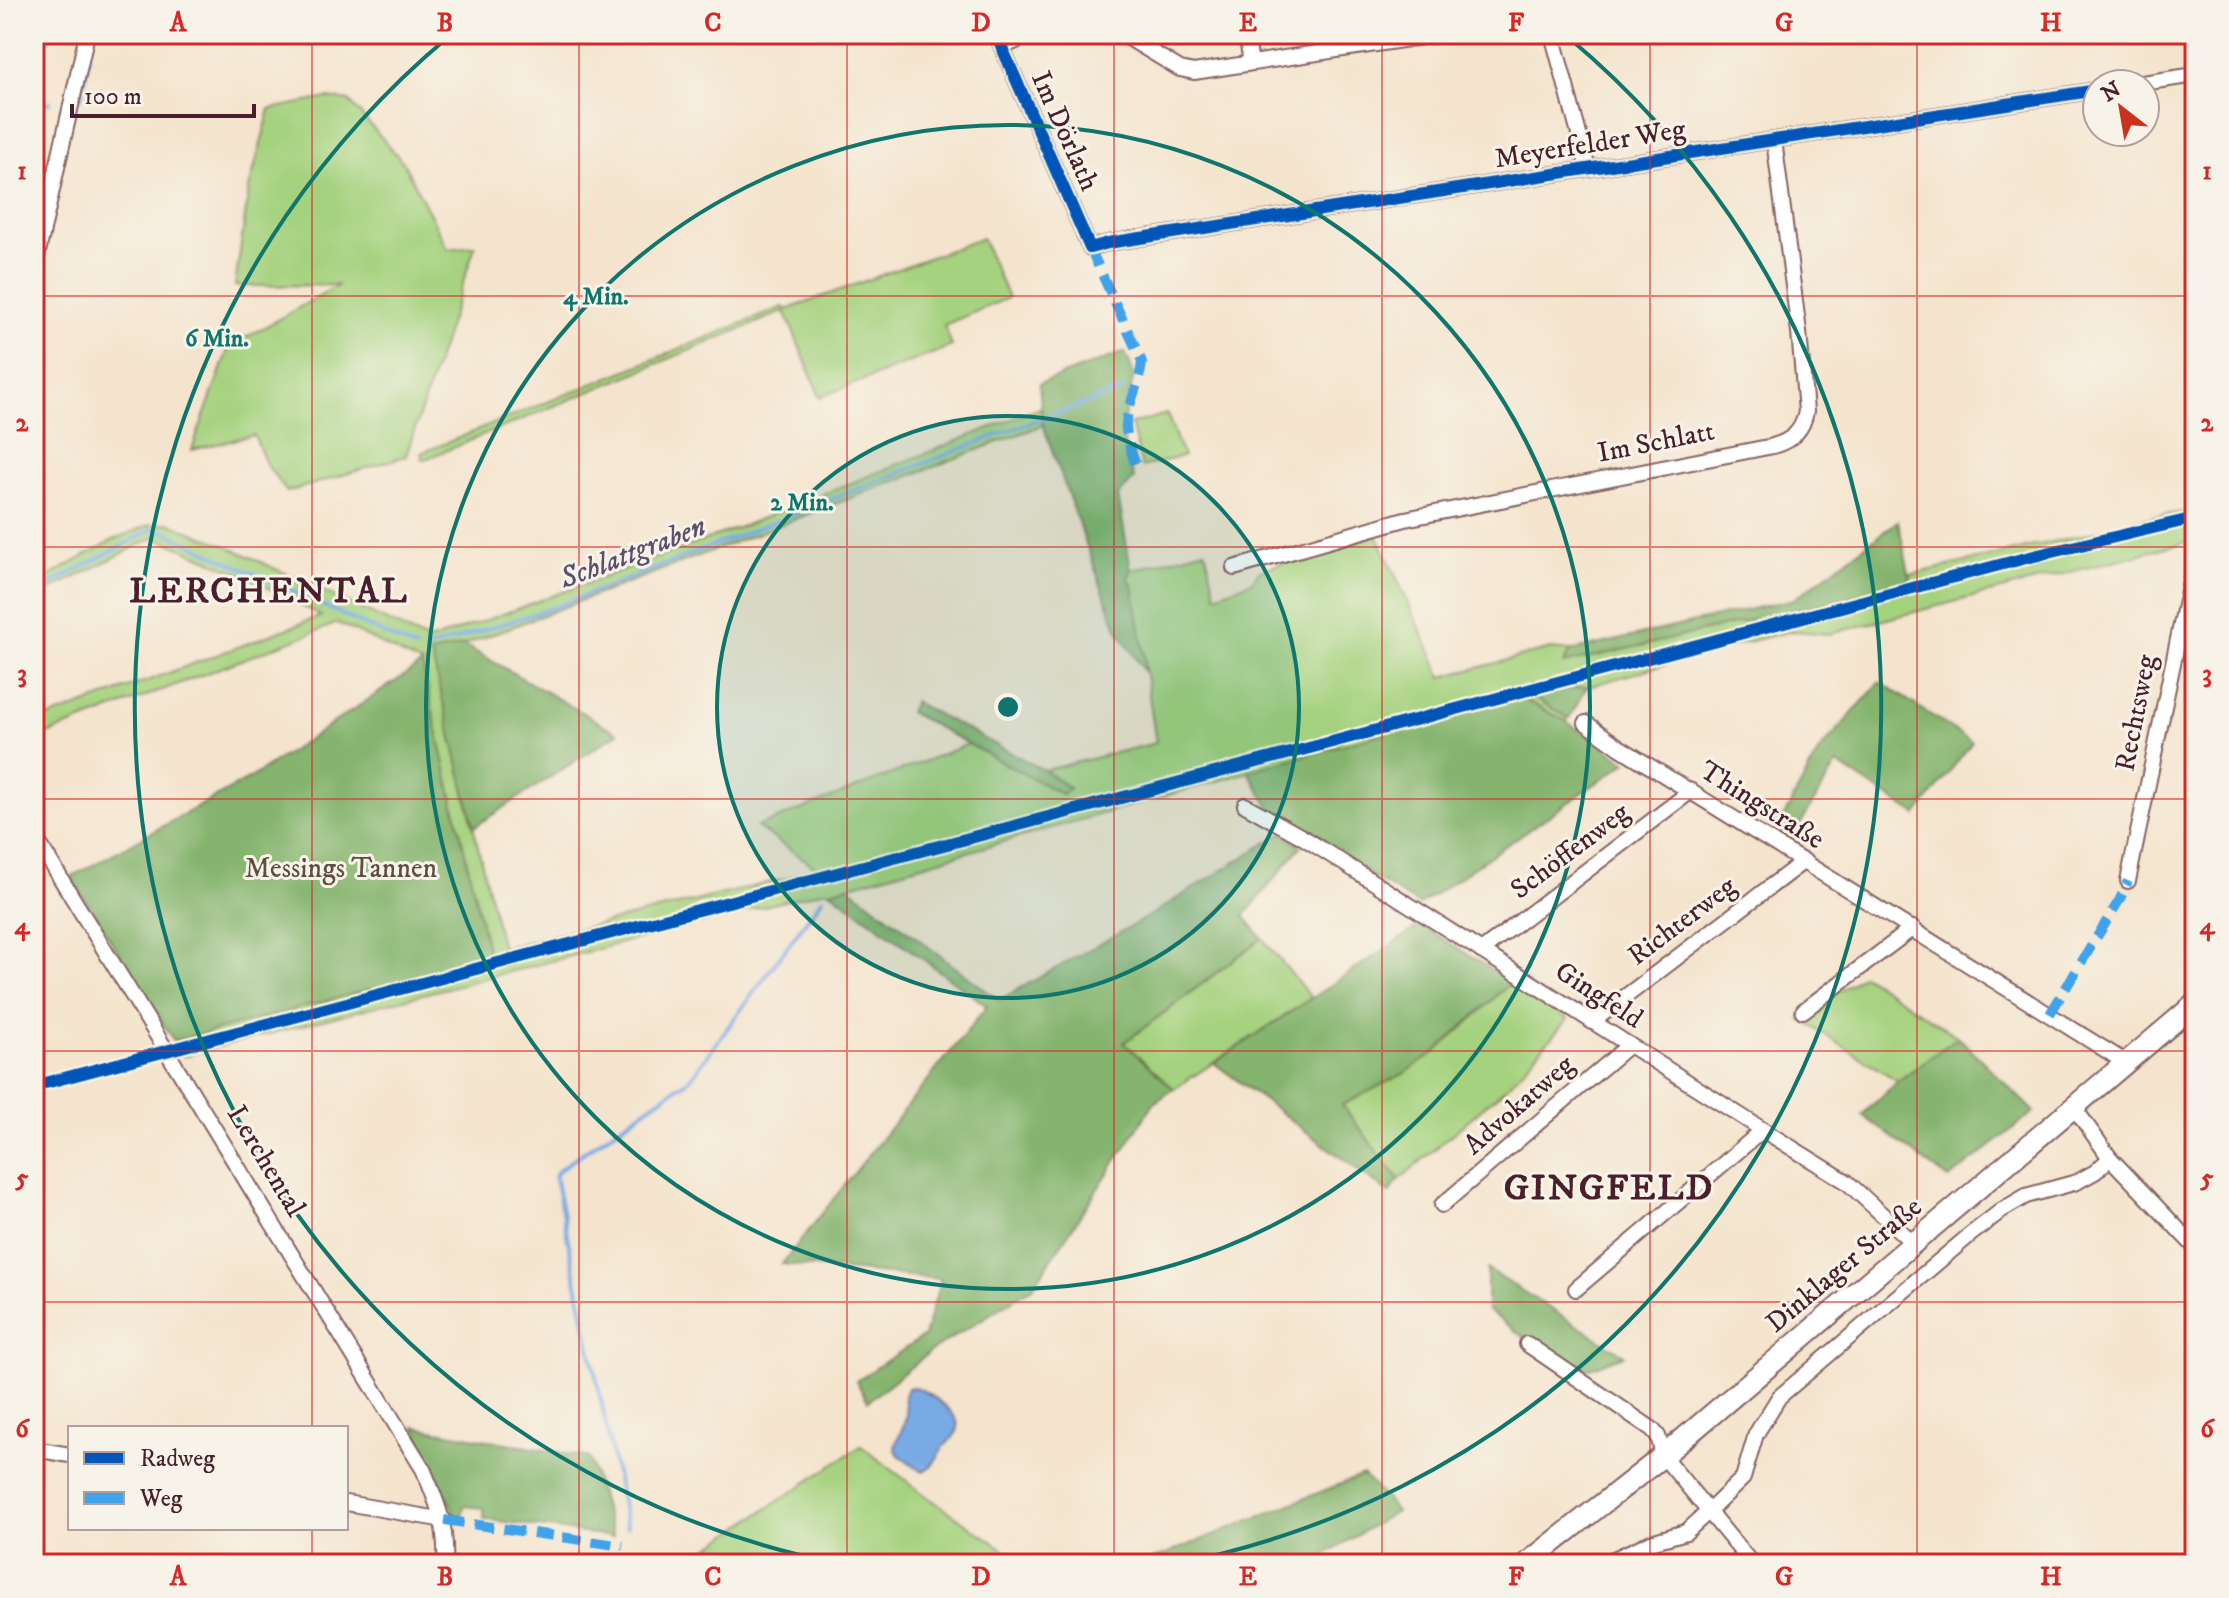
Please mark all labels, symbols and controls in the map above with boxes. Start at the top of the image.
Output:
text: A [169,7,188,40]
text: B [437,7,453,40]
text: C [704,7,722,40]
text: D [971,7,991,40]
text: E [1239,7,1257,40]
text: F [1508,7,1525,40]
text: G [1775,7,1793,40]
text: H [2040,7,2062,40]
street label: Im Dörlath [1023,66,1107,196]
scale bar [72,68,254,118]
north arrow [2081,68,2161,148]
text: N [2097,76,2126,108]
text: 100 m [84,82,142,112]
street label: Meyerfelder Weg [1492,112,1688,176]
text: 1 [17,155,27,188]
text: 1 [2202,155,2212,188]
text: 4 Min. [563,282,629,312]
text: 6 Min. [185,324,249,354]
text: 2 [16,407,30,440]
text: 2 [2201,407,2215,440]
street label: Im Schlatt [1595,414,1717,470]
text: 2 Min. [770,488,834,518]
water label: Schlattgraben [554,508,711,598]
district label: LERCHENTAL [129,569,409,614]
street label: Rechtsweg [2108,651,2165,774]
text: 3 [17,658,27,691]
text: 3 [2202,658,2212,691]
centre of rings [994,693,1022,721]
street label: Thingstraße [1693,753,1831,857]
street label: Schöffenweg [1504,795,1637,907]
park label: Messings Tannen [245,851,438,886]
street label: Richterweg [1621,869,1743,973]
text: 4 [15,910,31,943]
text: 4 [2200,910,2216,943]
street label: Gingfeld [1548,954,1650,1036]
street label: Advokatweg [1456,1047,1582,1163]
street label: Lerchental [219,1099,313,1224]
text: 5 [15,1162,29,1195]
text: 5 [2200,1162,2214,1195]
district label: GINGFELD [1504,1166,1714,1211]
street label: Dinklager Straße [1759,1190,1929,1340]
text: 6 [15,1413,30,1446]
text: 6 [2200,1413,2215,1446]
legend [68,1426,348,1530]
text: Radweg [140,1444,215,1474]
text: Weg [139,1484,183,1514]
text: A [169,1561,188,1594]
text: B [437,1561,453,1594]
text: C [704,1561,722,1594]
text: D [971,1561,991,1594]
text: E [1239,1561,1257,1594]
text: F [1508,1561,1525,1594]
text: G [1775,1561,1793,1594]
text: H [2040,1561,2062,1594]

